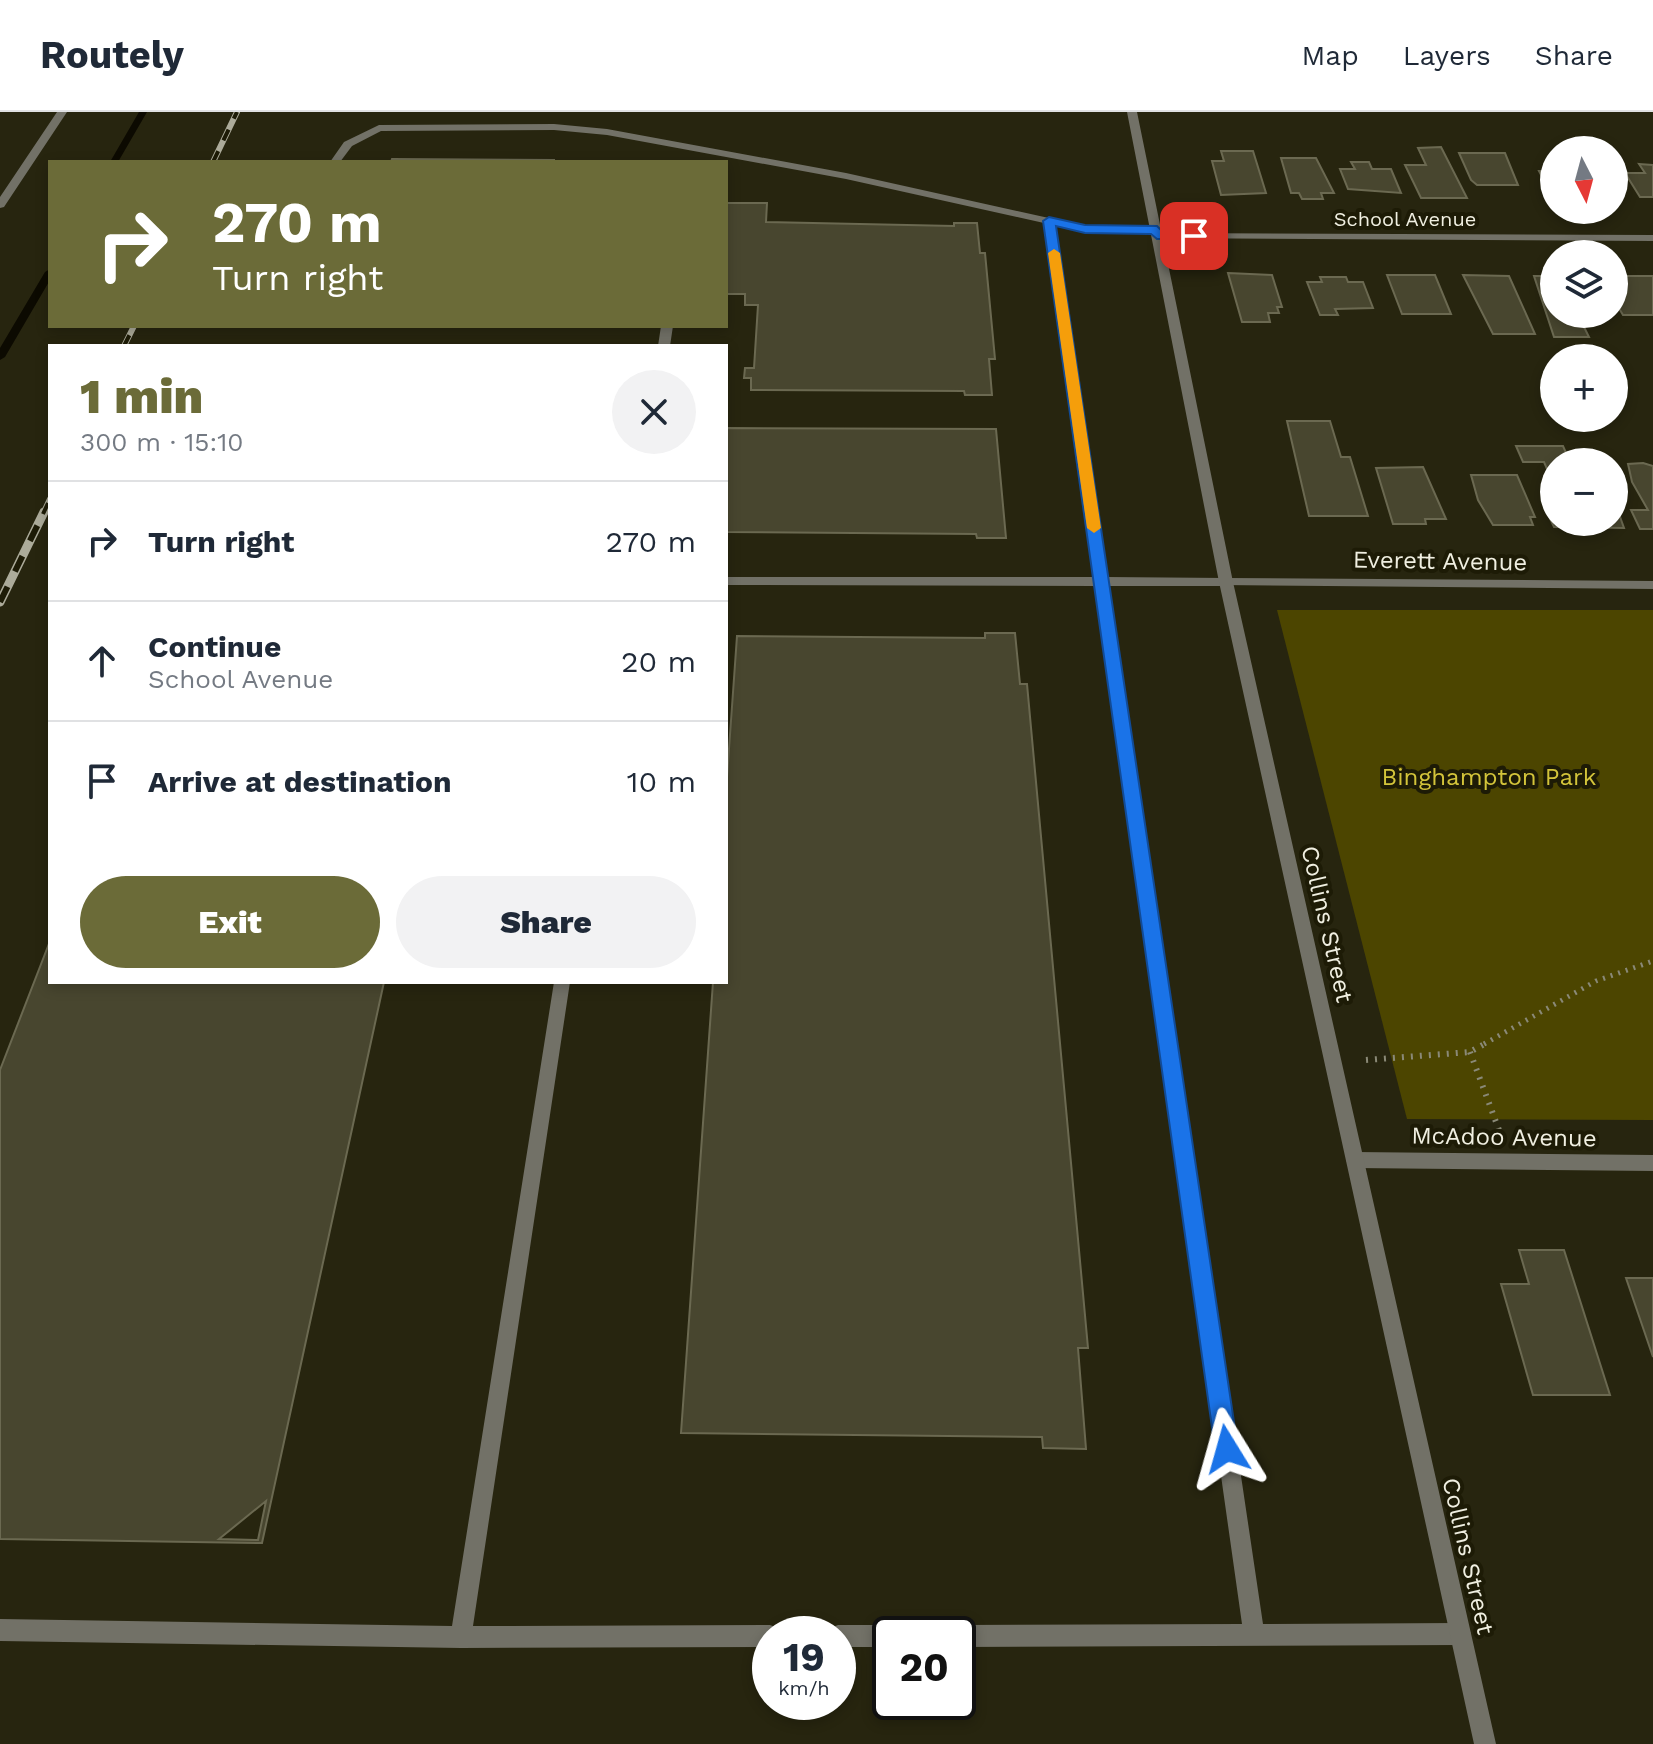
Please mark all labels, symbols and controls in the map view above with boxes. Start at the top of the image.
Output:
text: Routely [40,33,184,77]
text: Map [1302,39,1359,72]
text: Layers [1403,39,1491,72]
text: Share [1535,39,1613,72]
north arrow [1540,136,1628,224]
map controls [1540,136,1628,536]
text: 270 m [212,190,382,256]
icon: right [80,192,184,296]
pin [1160,202,1228,270]
street label: School Avenue [1334,207,1476,231]
icon: arrive [1172,214,1216,258]
button: layers [1540,240,1628,328]
text: Turn right [212,257,383,299]
button: + [1540,344,1628,432]
text: 1 min [80,368,203,425]
button: close [612,370,696,454]
text: 300 m · 15:10 [80,427,244,457]
button: − [1540,448,1628,536]
icon: right [80,519,124,563]
text: Turn right [148,524,294,559]
text: 270 m [605,524,696,559]
street label: Everett Avenue [1353,545,1527,577]
text: Continue [148,629,281,664]
icon: ahead [80,639,124,683]
text: 20 m [621,644,696,679]
text: School Avenue [148,664,333,694]
icon: arrive [80,759,124,803]
park label: Binghampton Park [1382,763,1597,791]
text: Arrive at destination [148,764,452,799]
text: 10 m [627,764,696,799]
street label: Collins Street [1295,843,1359,1005]
button: Exit [80,876,380,968]
button: Share [396,876,696,968]
street label: McAdoo Avenue [1411,1121,1597,1153]
position arrow [1185,1407,1269,1491]
street label: Collins Street [1436,1475,1500,1637]
speed limit sign: 20 [872,1616,976,1720]
text: 19 [783,1634,825,1681]
text: km/h [778,1676,830,1700]

